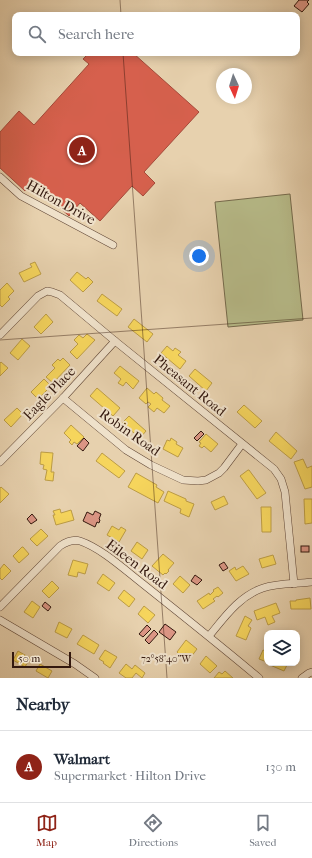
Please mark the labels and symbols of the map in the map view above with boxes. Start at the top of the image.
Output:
north arrow [216,68,252,104]
pin: A [69,135,95,165]
street label: Hilton Drive [23,176,98,228]
your location [189,246,209,266]
street label: Pheasant Road [150,351,230,420]
street label: Eagle Place [20,363,79,424]
street label: Robin Road [96,405,164,460]
street label: Eileen Road [103,536,171,593]
scale bar [12,650,71,669]
text: 72°58'40"W [141,653,192,665]

